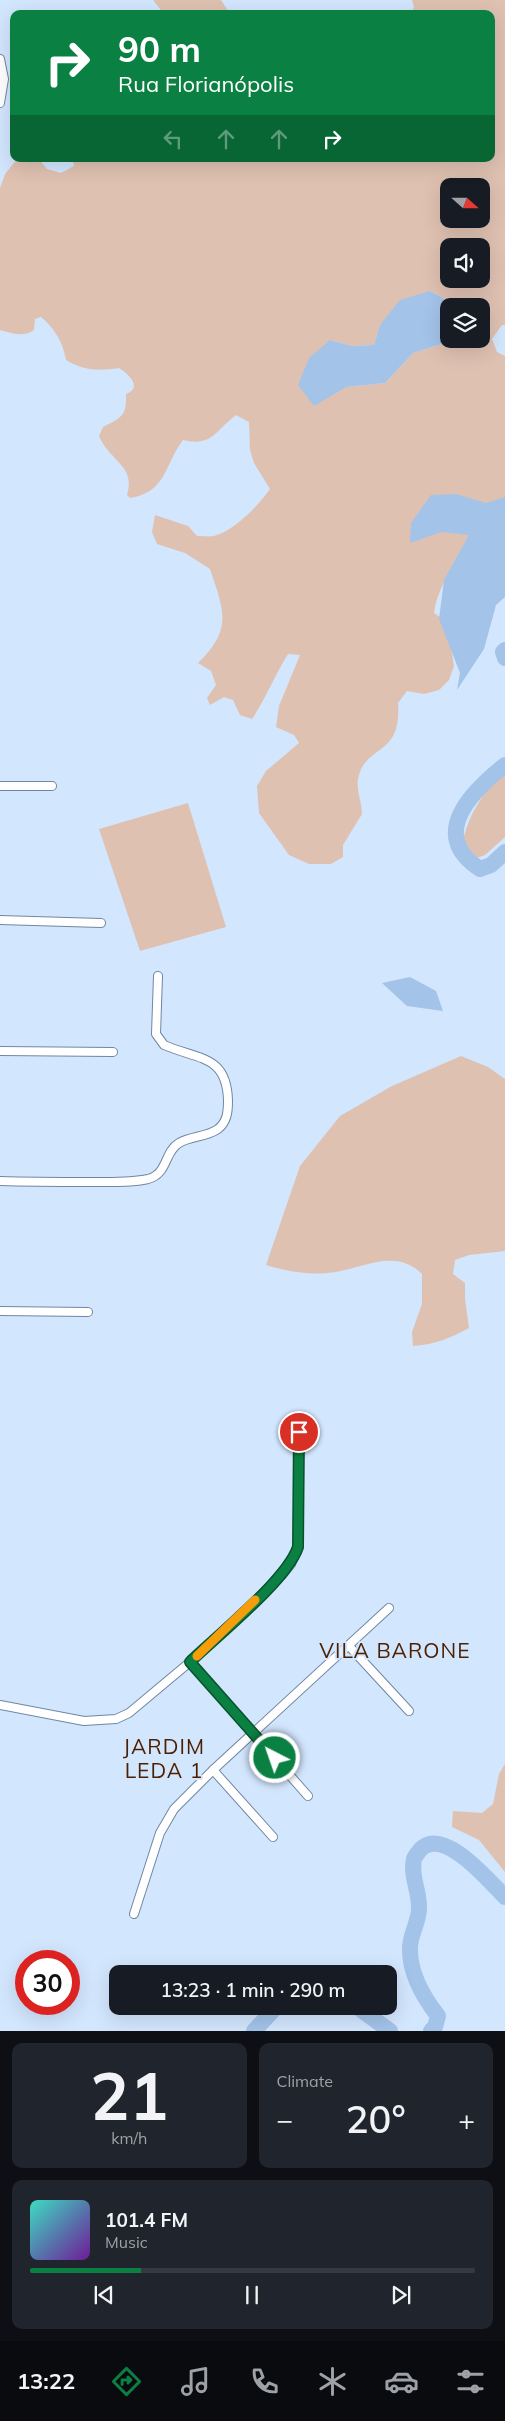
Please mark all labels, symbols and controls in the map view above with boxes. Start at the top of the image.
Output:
text: 90 m [118,27,201,71]
icon: right [35,30,100,95]
text: Rua Florianópolis [118,70,294,98]
icon: left [159,125,187,153]
icon: ahead [212,125,240,153]
icon: ahead [265,125,293,153]
icon: right [318,125,346,153]
north arrow [440,178,490,228]
map controls [440,178,490,348]
button: sound [440,238,490,288]
button: layers [440,298,490,348]
pin [278,1411,320,1453]
icon: arrive [285,1418,313,1446]
district label: VILA BARONE [319,1637,471,1663]
position arrow [248,1731,300,1783]
district label: JARDIM LEDA 1 [123,1733,205,1783]
speed limit sign: 30 [15,1950,80,2015]
text: 13:23 · 1 min · 290 m [160,1978,346,2002]
text: 21 [90,2055,168,2136]
text: Climate [277,2071,333,2091]
text: 20° [346,2095,406,2143]
text: − [277,2102,293,2137]
text: + [458,2102,475,2137]
text: km/h [111,2128,147,2148]
text: 101.4 FM [105,2208,188,2232]
text: Music [105,2232,148,2252]
icon: previous [90,2281,118,2309]
icon: pause [238,2281,266,2309]
icon: next [387,2281,415,2309]
icon: directions [109,2364,144,2399]
icon: music [178,2364,213,2399]
icon: phone [247,2364,282,2399]
icon: climate [315,2364,350,2399]
icon: car [384,2364,419,2399]
icon: filters [453,2364,488,2399]
text: 13:22 [17,2367,75,2395]

